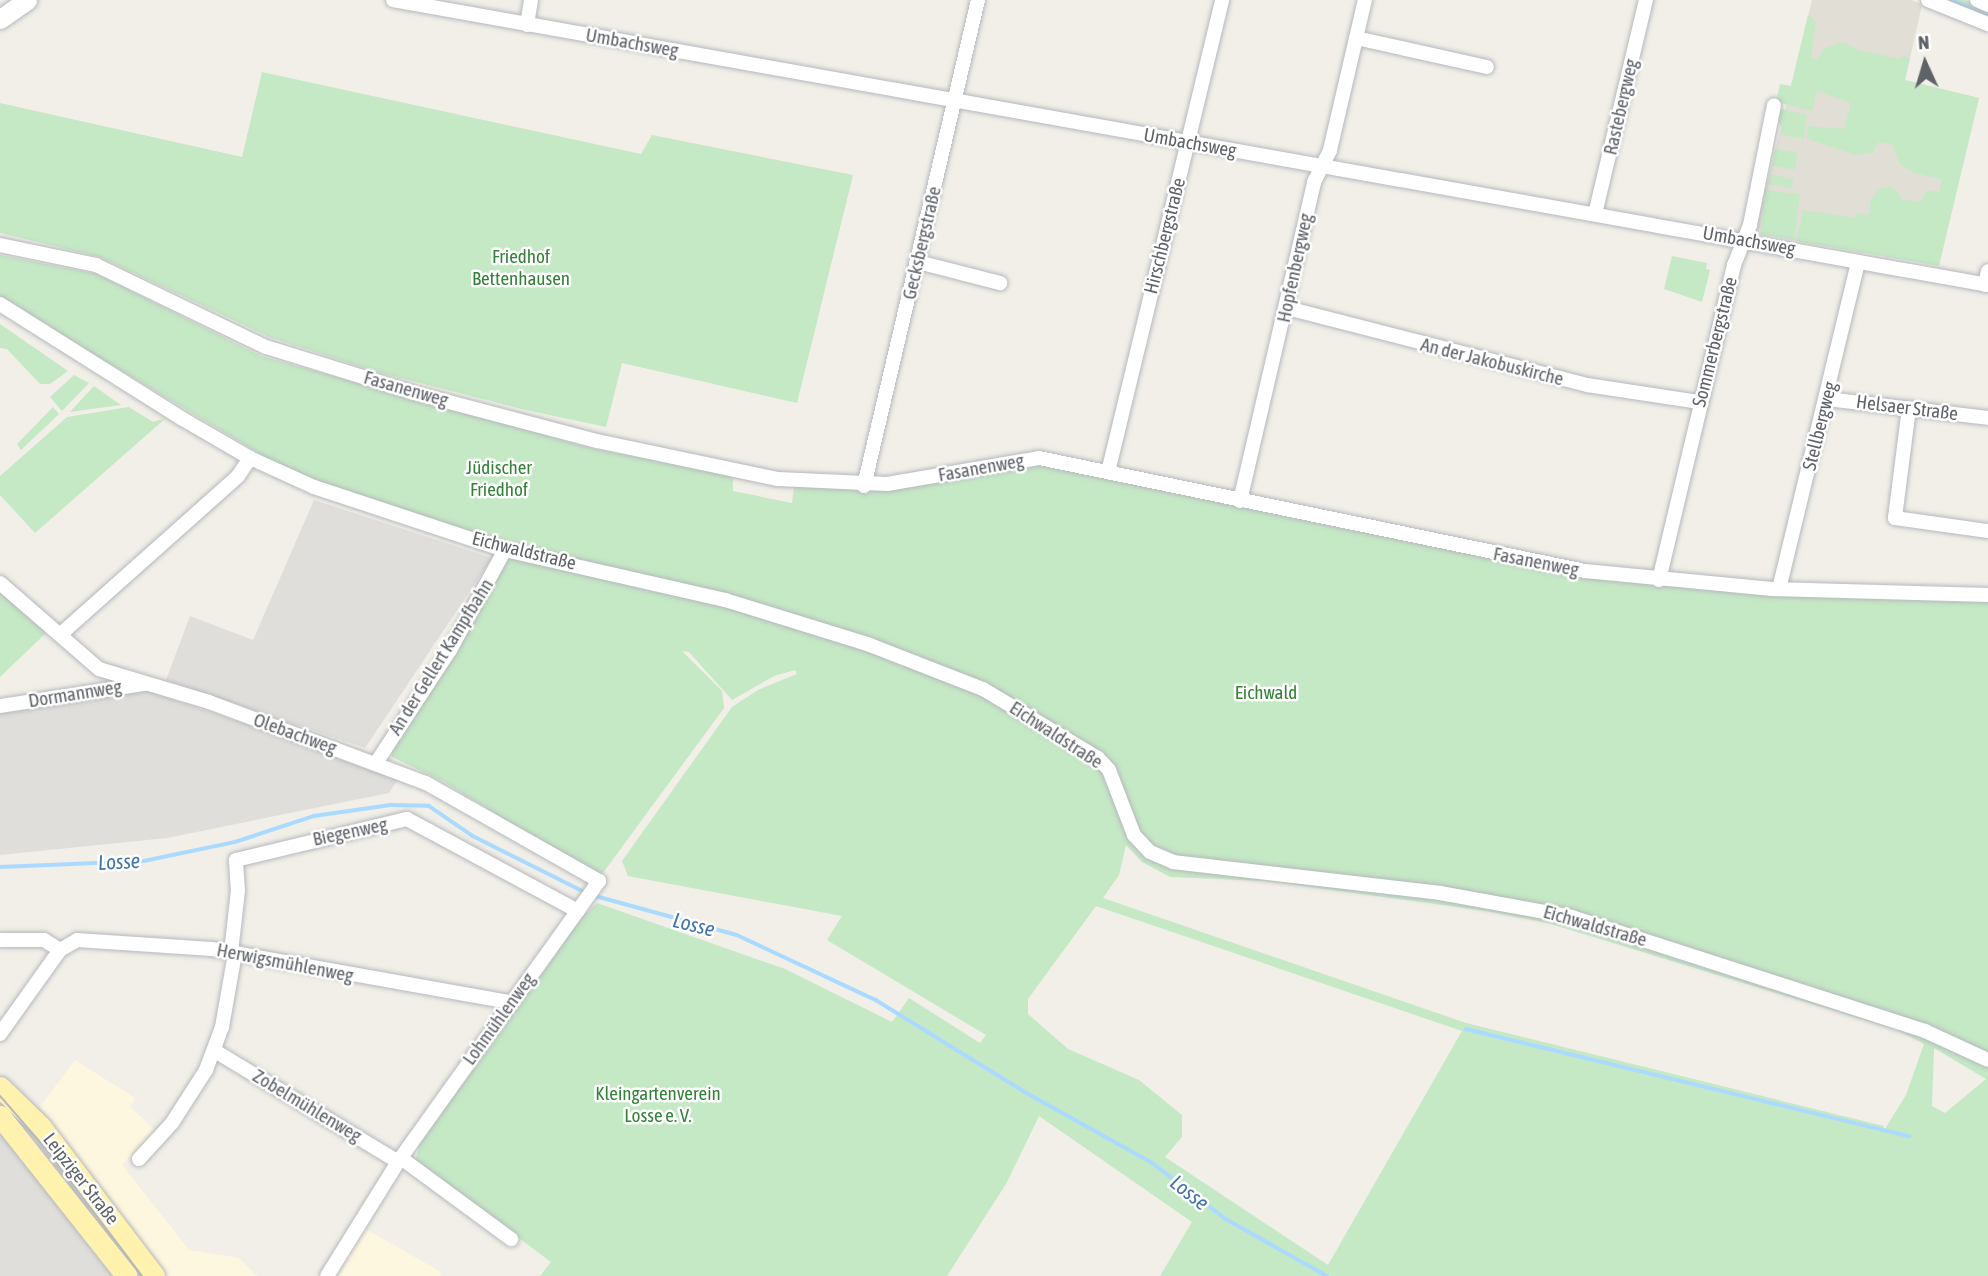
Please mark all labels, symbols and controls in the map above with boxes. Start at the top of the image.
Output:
street label: Umbachsweg [584,24,680,62]
north arrow [1890,28,1960,98]
text: N [1917,31,1930,53]
street label: Rastebergweg [1599,57,1643,157]
street label: Umbachsweg [1142,124,1238,162]
street label: Hirschbergstraße [1140,176,1190,296]
street label: Gecksbergstraße [898,184,946,302]
street label: Hopfenbergweg [1272,211,1318,325]
street label: Umbachsweg [1701,222,1797,260]
park label: Friedhof Bettenhausen [472,246,570,290]
street label: Sommerbergstraße [1688,275,1742,409]
street label: An der Jakobuskirche [1418,333,1566,391]
street label: Fasanenweg [361,366,451,412]
street label: Stellbergweg [1798,379,1842,473]
street label: Helsaer Straße [1855,390,1959,426]
street label: Fasanenweg [936,449,1026,487]
park label: Jüdischer Friedhof [466,457,532,501]
street label: Eichwaldstraße [470,527,578,575]
street label: Fasanenweg [1491,543,1581,581]
street label: An der Gellert Kampfbahn [384,575,498,739]
street label: Dormannweg [27,675,123,713]
park label: Eichwald [1235,682,1297,704]
street label: Eichwaldstraße [1005,696,1107,774]
street label: Olebachweg [250,708,340,760]
street label: Biegenweg [311,813,389,851]
water label: Losse [97,847,141,875]
street label: Eichwaldstraße [1541,900,1649,952]
water label: Losse [670,907,718,941]
street label: Herwigsmühlenweg [215,939,355,987]
street label: Lohmühlenweg [458,969,540,1069]
street label: Zobelmühlenweg [248,1065,366,1147]
park label: Kleingartenverein Losse e. V. [595,1083,721,1127]
street label: Leipziger Straße [38,1129,124,1229]
water label: Losse [1166,1169,1214,1215]

